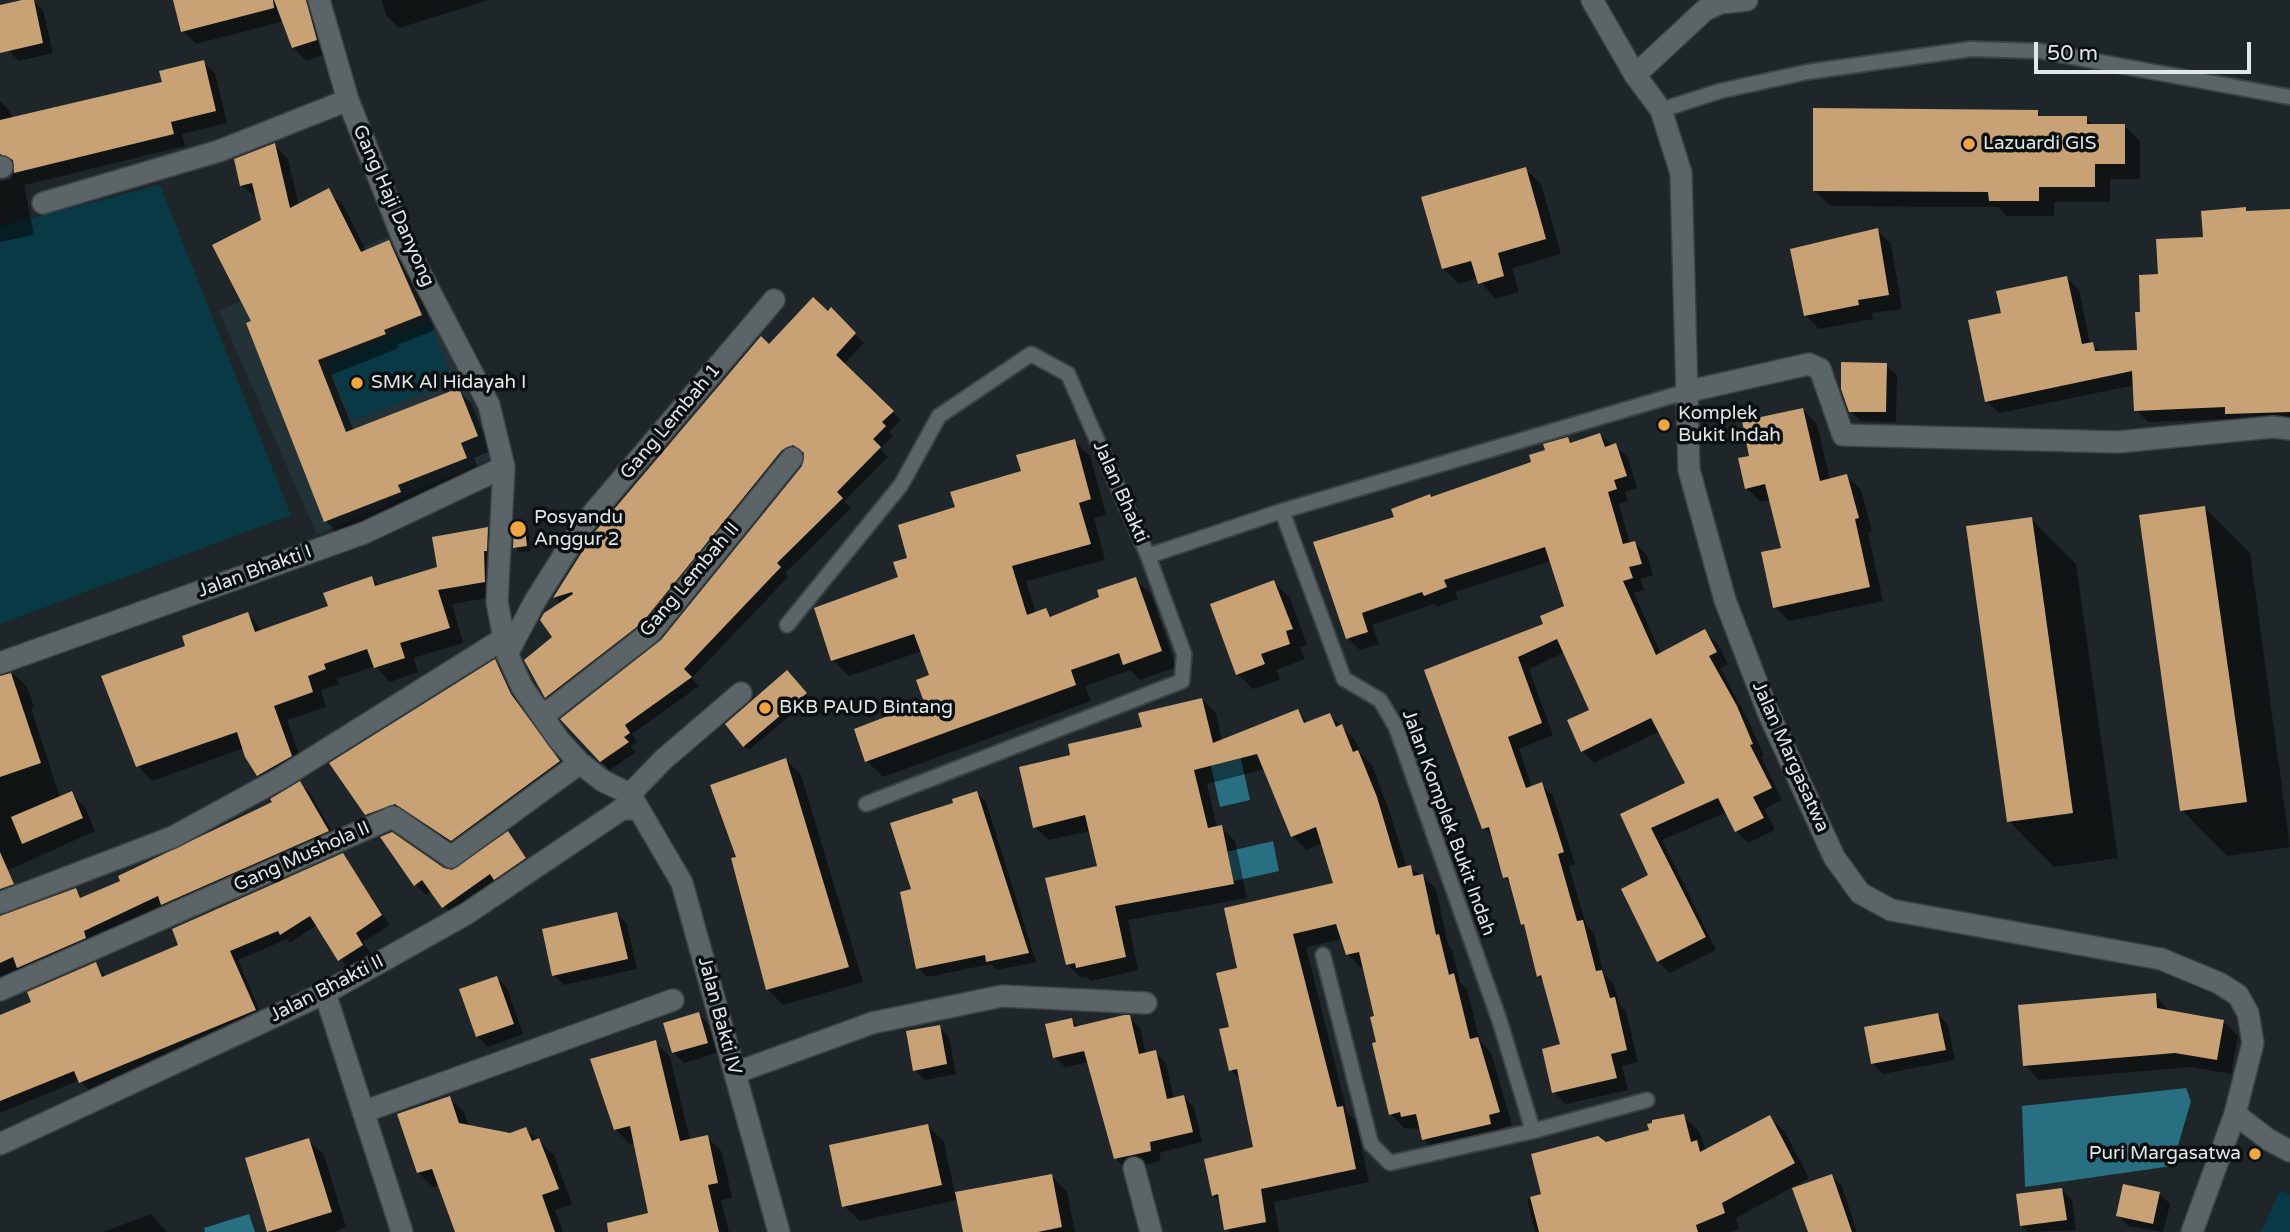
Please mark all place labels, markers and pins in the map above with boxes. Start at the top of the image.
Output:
place label: Lazuardi GIS [1983,133,2096,155]
marker: Lazuardi GIS [1961,136,1977,152]
place label: SMK Al Hidayah I [371,372,527,394]
marker: SMK Al Hidayah I [349,375,365,391]
place label: Komplek Bukit Indah [1678,403,1781,447]
marker: Komplek Bukit Indah [1656,417,1672,433]
place label: Posyandu Anggur 2 [534,507,623,551]
marker: Posyandu Anggur 2 [508,519,528,539]
place label: BKB PAUD Bintang [779,697,953,719]
marker: BKB PAUD Bintang [757,700,773,716]
place label: Puri Margasatwa [2089,1143,2241,1165]
marker: Puri Margasatwa [2247,1146,2263,1162]

